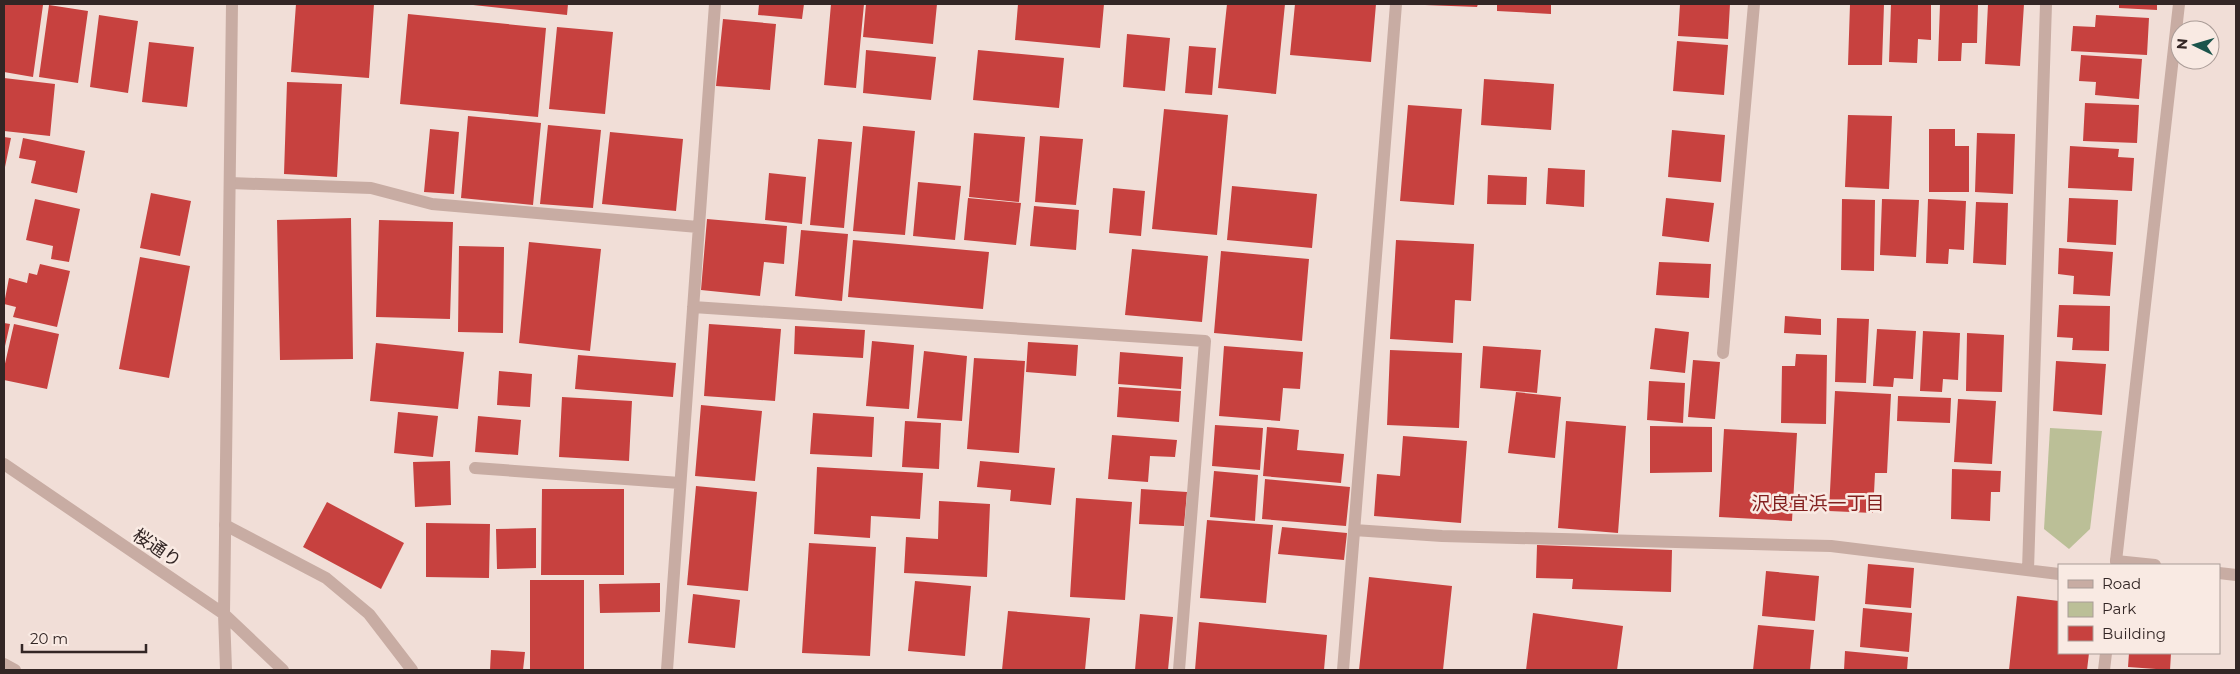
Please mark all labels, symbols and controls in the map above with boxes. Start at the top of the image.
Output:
north arrow [2170,20,2220,70]
text: N [2173,37,2192,50]
district label: 沢良宜浜一丁目 [1751,492,1885,515]
street label: 桜通り [128,524,186,572]
legend [2058,564,2220,654]
text: Road [2102,574,2141,593]
text: Park [2102,599,2136,618]
scale bar [22,622,146,654]
text: Building [2102,624,2166,643]
text: 20 m [30,629,68,648]

